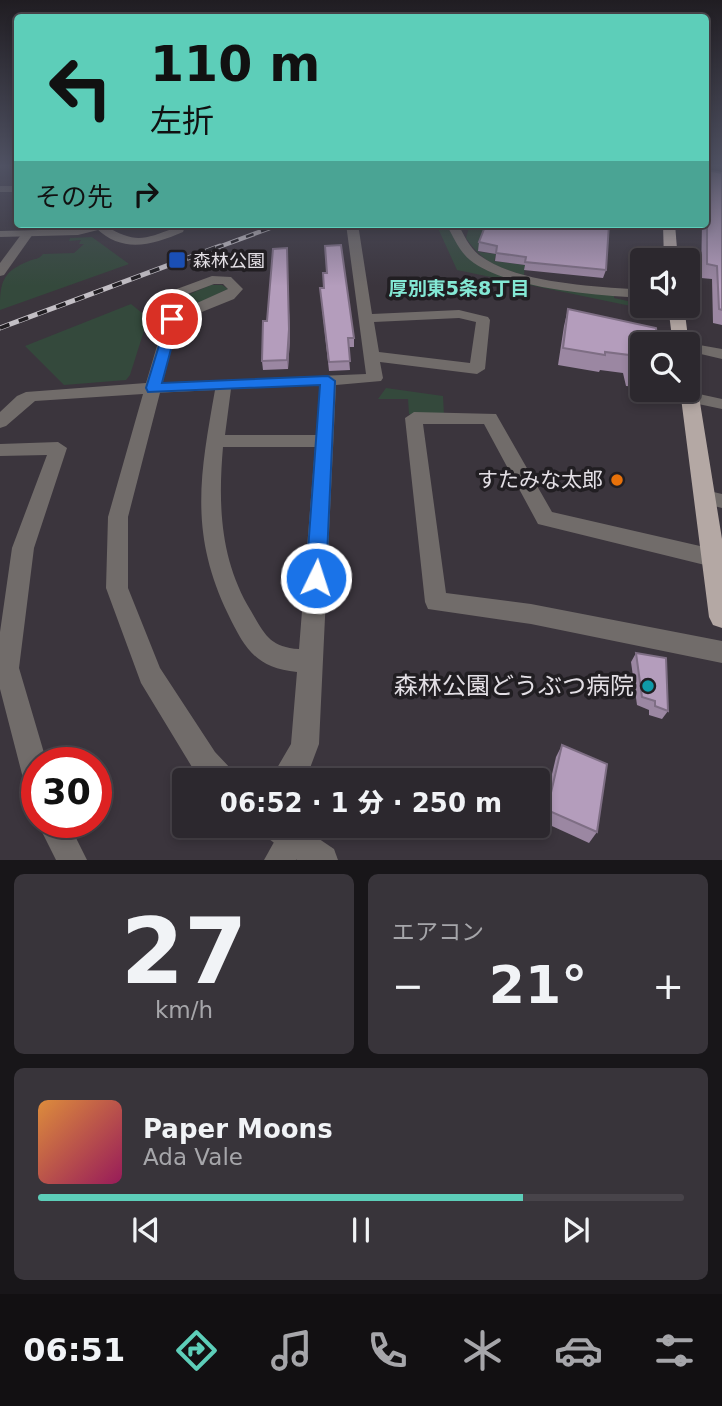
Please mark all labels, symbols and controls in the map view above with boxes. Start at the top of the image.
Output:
text: 110 m [150,36,320,93]
icon: left [35,42,126,133]
text: 左折 [150,102,214,140]
icon: right [127,175,165,213]
text: その先 [35,182,113,212]
map controls [630,248,700,402]
button: sound [630,248,700,318]
marker: 森林公園 [167,250,187,270]
place label: 森林公園 [193,250,265,271]
district label: 厚別東5条8丁目 [389,277,529,299]
pin [142,289,202,349]
icon: arrive [153,300,191,338]
button: search [630,332,700,402]
place label: すたみな太郎 [477,468,603,492]
marker: すたみな太郎 [609,472,625,488]
position arrow [279,541,353,615]
place label: 森林公園どうぶつ病院 [394,672,634,700]
marker: 森林公園どうぶつ病院 [640,678,656,694]
speed limit sign: 30 [21,747,112,838]
text: 06:52 · 1 分 · 250 m [220,788,502,818]
text: 27 [121,899,247,1004]
text: エアコン [392,919,484,945]
text: 21° [489,955,587,1015]
text: − [392,964,424,1008]
text: + [652,964,684,1008]
text: km/h [155,997,213,1023]
text: Paper Moons [143,1114,333,1144]
text: Ada Vale [143,1144,243,1170]
icon: previous [127,1211,165,1249]
icon: pause [342,1211,380,1249]
icon: next [557,1211,595,1249]
icon: directions [172,1326,221,1375]
icon: music [267,1326,316,1375]
icon: phone [363,1326,412,1375]
icon: climate [458,1326,507,1375]
icon: car [554,1326,603,1375]
icon: filters [650,1326,699,1375]
text: 06:51 [23,1331,125,1369]

